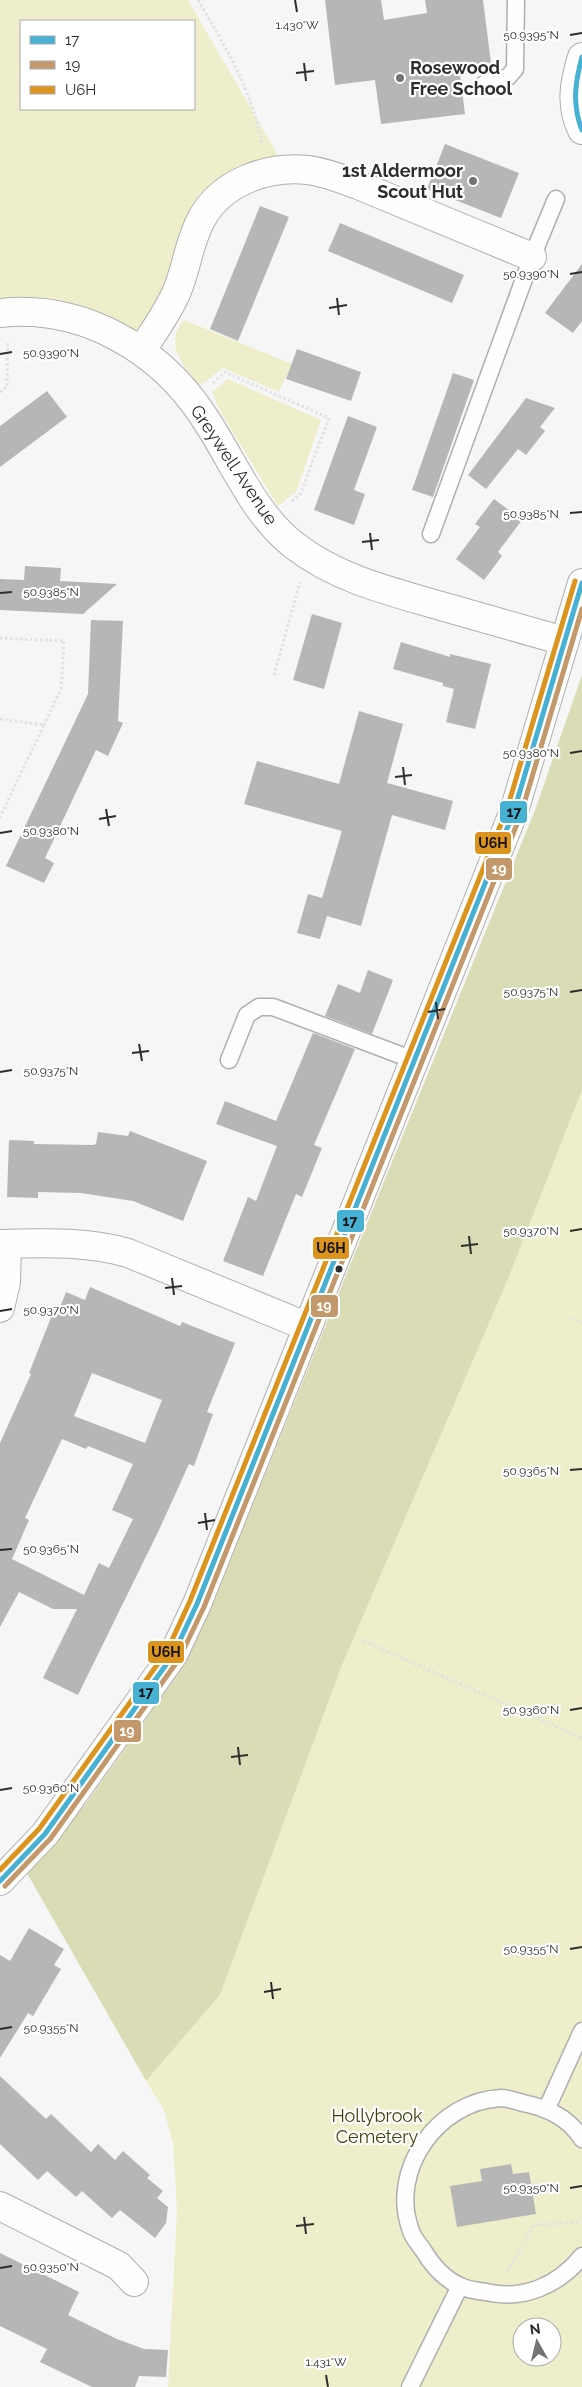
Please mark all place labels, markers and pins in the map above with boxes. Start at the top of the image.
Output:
place label: Rosewood Free School [410,57,512,99]
marker: Rosewood Free School [394,72,406,84]
place label: 1st Aldermoor Scout Hut [342,160,463,202]
marker: 1st Aldermoor Scout Hut [467,175,479,187]
unlabelled marker [334,1264,344,1274]

